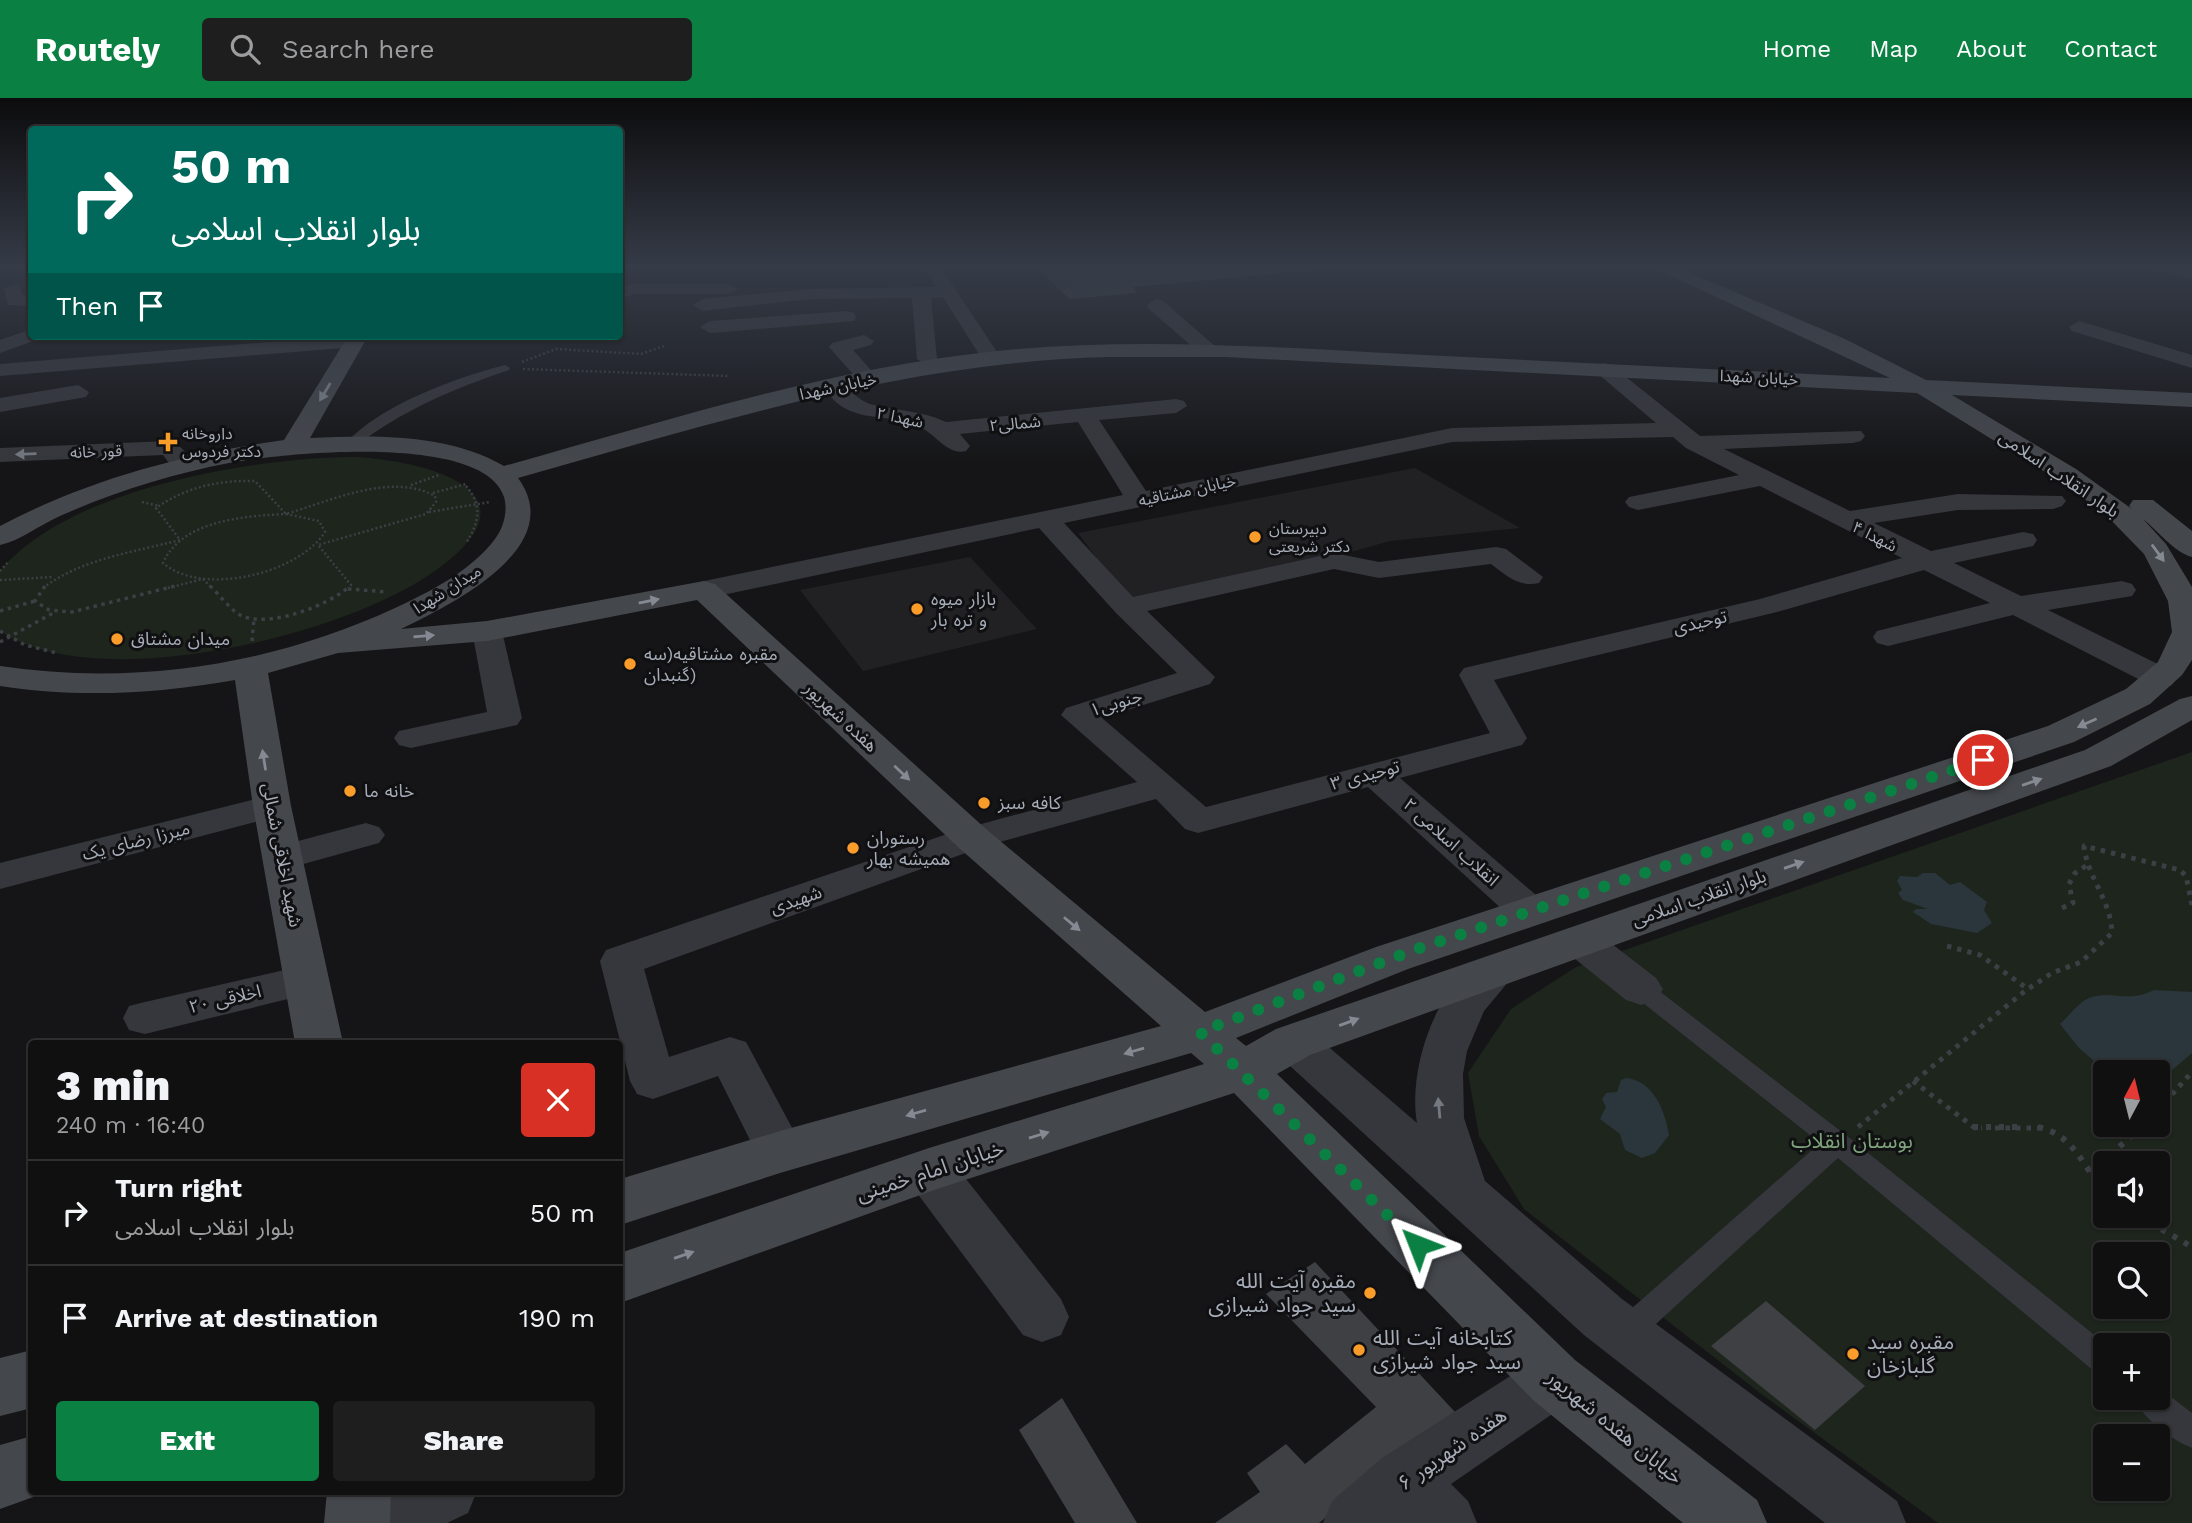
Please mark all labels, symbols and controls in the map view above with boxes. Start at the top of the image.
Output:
search box [202,18,692,81]
text: Routely [35,30,160,69]
icon: search [226,30,264,68]
text: Search here [282,34,434,64]
text: Home [1763,35,1831,63]
text: Map [1869,35,1918,63]
text: About [1956,35,2026,63]
text: Contact [2064,35,2157,63]
text: 50 m [171,137,291,195]
icon: right [56,154,147,245]
text: بلوار انقلاب اسلامی [171,210,421,248]
icon: arrive [132,287,170,325]
text: Then [56,291,118,321]
street label: خیابان شهدا [1719,366,1799,389]
street label: خیابان شهدا [798,369,878,404]
one-way arrow [318,382,331,401]
street label: شهدا ۲ [875,403,925,432]
street label: شمالی۲ [989,412,1042,435]
place label: داروخانه دکتر فردوس [182,424,261,461]
street label: بلوار انقلاب اسلامی [1995,426,2123,522]
marker: داروخانه دکتر فردوس [160,434,176,450]
street label: قور خانه [70,441,122,462]
one-way arrow [15,448,37,459]
street label: خیابان مشتاقیه [1137,471,1237,510]
street label: شهدا ۴ [1849,517,1900,556]
place label: دبیرستان دکتر شریعتی [1269,519,1350,556]
marker: دبیرستان دکتر شریعتی [1247,529,1263,545]
one-way arrow [2151,543,2166,561]
street label: میدان شهدا [410,561,485,618]
place label: بازار میوه و تره بار [930,588,996,631]
one-way arrow [638,595,660,606]
marker: بازار میوه و تره بار [909,601,925,617]
street label: توحیدی [1671,605,1729,639]
place label: ميدان مشتاق [131,628,230,650]
one-way arrow [414,630,436,641]
marker: ميدان مشتاق [109,631,125,647]
place label: مقبره مشتاقیه(سه گنبدان) [644,643,778,686]
marker: مقبره مشتاقیه(سه گنبدان) [622,656,638,672]
street label: هفده شهریور [799,677,882,757]
street label: جنوبی۱ [1087,685,1145,721]
one-way arrow [2077,717,2097,729]
pin [1953,730,2013,790]
icon: arrive [1964,741,2002,779]
one-way arrow [258,748,269,770]
street label: توحیدی ۳ [1328,755,1402,795]
one-way arrow [893,765,910,781]
one-way arrow [2022,776,2043,787]
place label: خانه ما [364,780,414,801]
street label: شهید اخلاقی شمالی [257,781,307,929]
marker: خانه ما [342,783,358,799]
place label: کافه سبز [997,792,1062,814]
street label: انقلاب اسلامی ۲ [1399,793,1503,891]
marker: کافه سبز [976,795,992,811]
street label: میرزا رضای یک [80,817,192,865]
place label: رستوران همیشه بهار [866,827,950,870]
marker: رستوران همیشه بهار [845,840,861,856]
one-way arrow [1784,859,1805,870]
street label: بلوار انقلاب اسلامی [1629,865,1769,931]
street label: شهیدی [767,881,825,919]
one-way arrow [1064,916,1081,931]
street label: اخلاقی ۲۰ [187,980,263,1018]
one-way arrow [1338,1016,1359,1027]
one-way arrow [1124,1047,1145,1057]
north arrow [2093,1060,2170,1138]
map controls [2093,1060,2170,1501]
text: 3 min [56,1061,170,1110]
button: close [521,1063,595,1137]
one-way arrow [1433,1097,1444,1119]
one-way arrow [905,1109,926,1119]
text: 240 m · 16:40 [56,1112,205,1139]
park label: بوستان انقلاب [1791,1128,1913,1153]
one-way arrow [1028,1130,1049,1140]
street label: خیابان امام خمینی [853,1135,1008,1210]
button: sound [2093,1151,2170,1228]
text: Turn right [115,1173,242,1203]
icon: right [56,1194,94,1232]
text: 50 m [530,1198,595,1228]
position arrow [1381,1208,1455,1282]
text: بلوار انقلاب اسلامی [115,1214,295,1241]
button: search [2093,1242,2170,1319]
one-way arrow [673,1250,694,1261]
place label: مقبره آیت الله سید جواد شیرازی [1208,1268,1356,1317]
marker: مقبره آیت الله سید جواد شیرازی [1362,1285,1378,1301]
icon: arrive [56,1299,94,1337]
text: Arrive at destination [115,1303,378,1333]
text: 190 m [519,1303,595,1333]
place label: کتابخانه آیت الله سید جواد شیرازی [1373,1325,1521,1374]
place label: مقبره سید گلبازخان [1867,1329,1954,1378]
button: + [2093,1333,2170,1410]
marker: کتابخانه آیت الله سید جواد شیرازی [1351,1342,1367,1358]
marker: مقبره سید گلبازخان [1845,1346,1861,1362]
street label: خیابان هفده شهریور [1542,1364,1688,1489]
button: Exit [56,1401,319,1481]
button: Share [333,1401,595,1481]
street label: هفده شهریور ۶ [1392,1402,1511,1495]
button: − [2093,1424,2170,1501]

